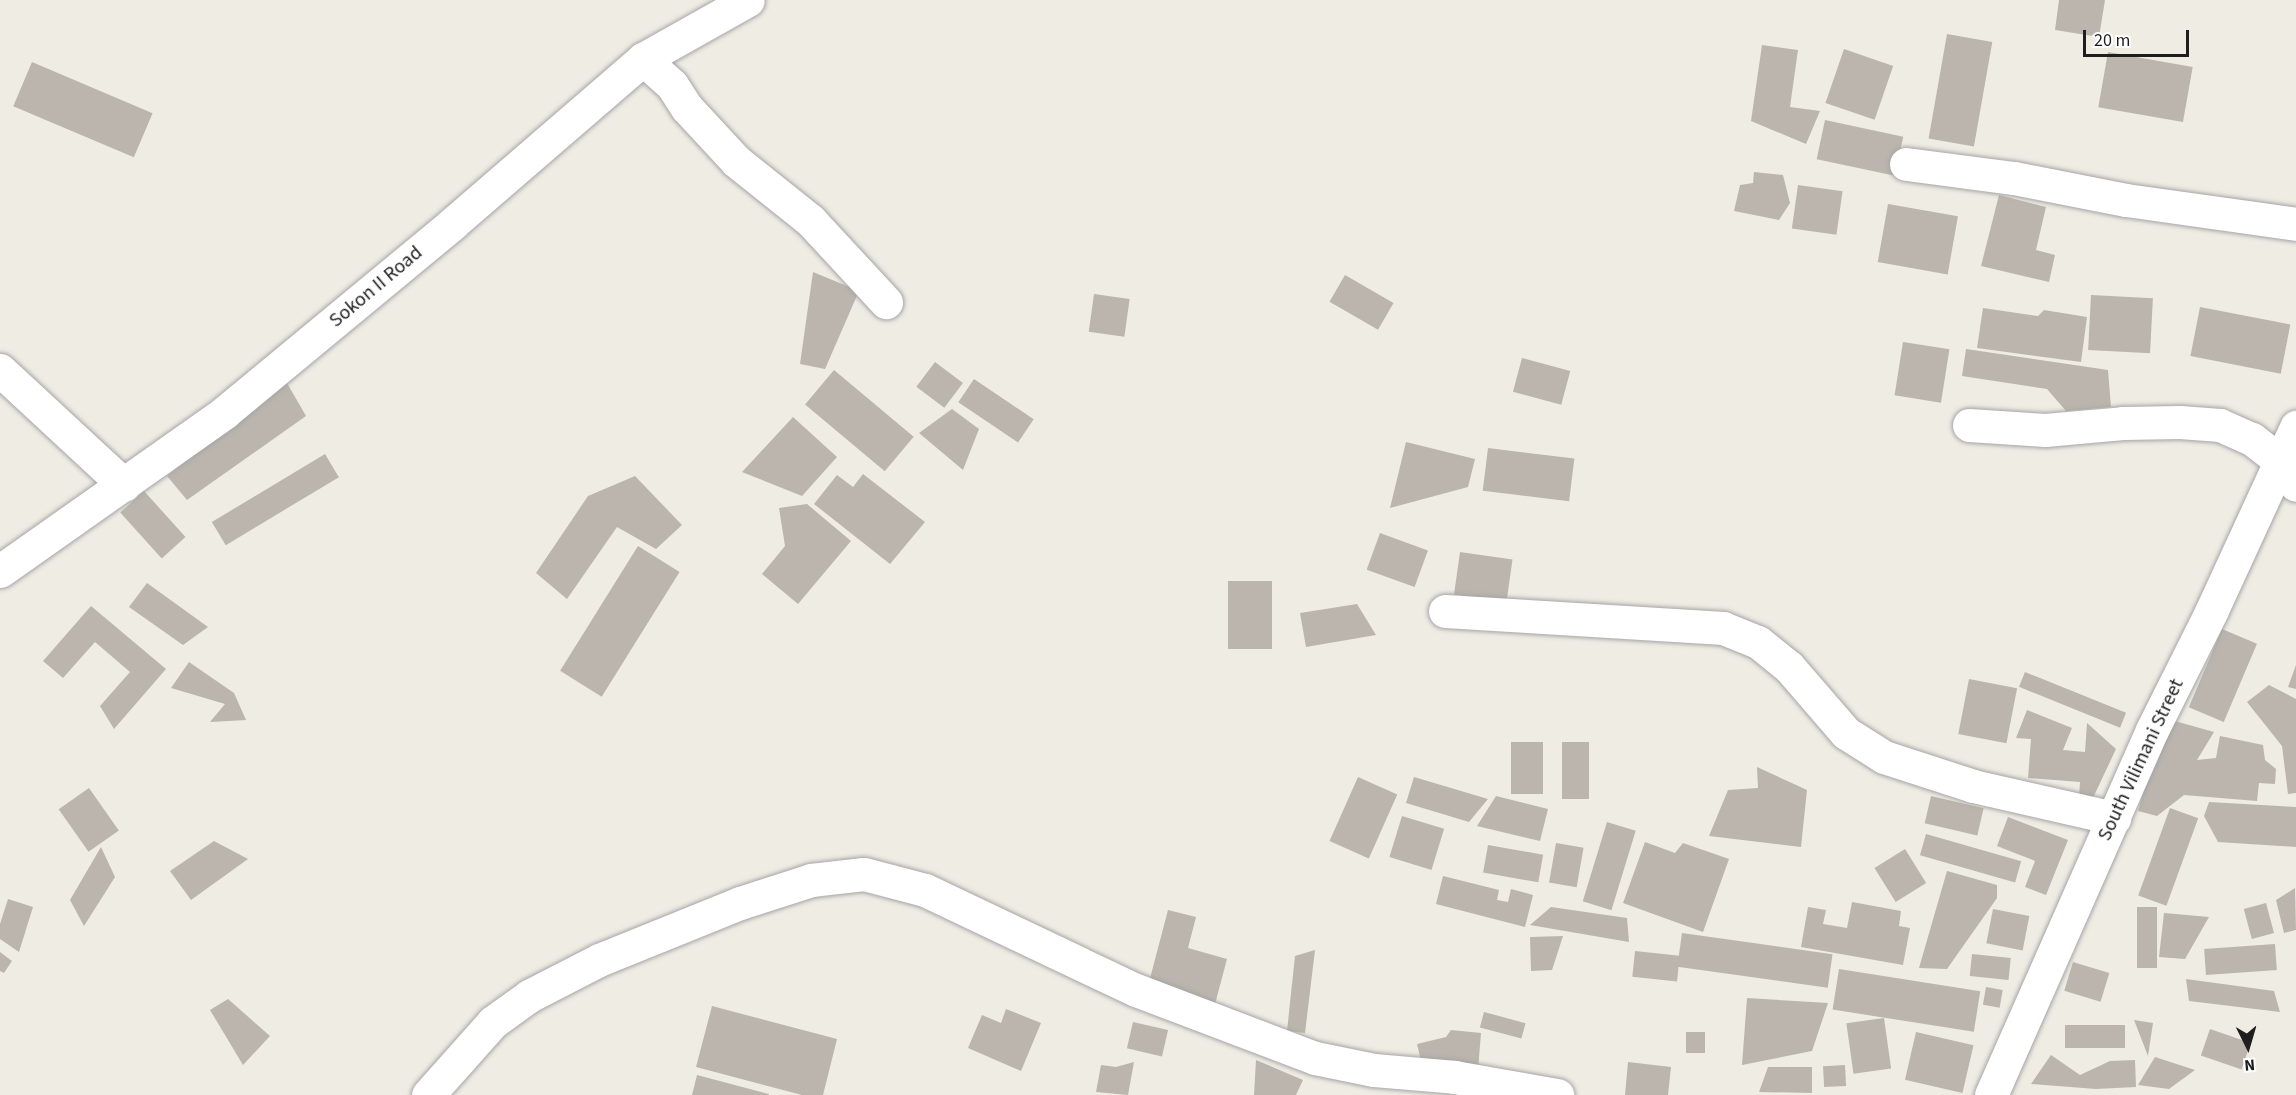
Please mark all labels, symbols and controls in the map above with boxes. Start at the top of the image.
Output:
scale bar [2086,18,2192,56]
text: 20 m [2094,28,2130,53]
street label: Sokon II Road [325,241,427,333]
street label: South Vilimani Street [2093,675,2189,845]
north arrow [2218,1017,2278,1077]
text: N [2243,1054,2256,1076]

